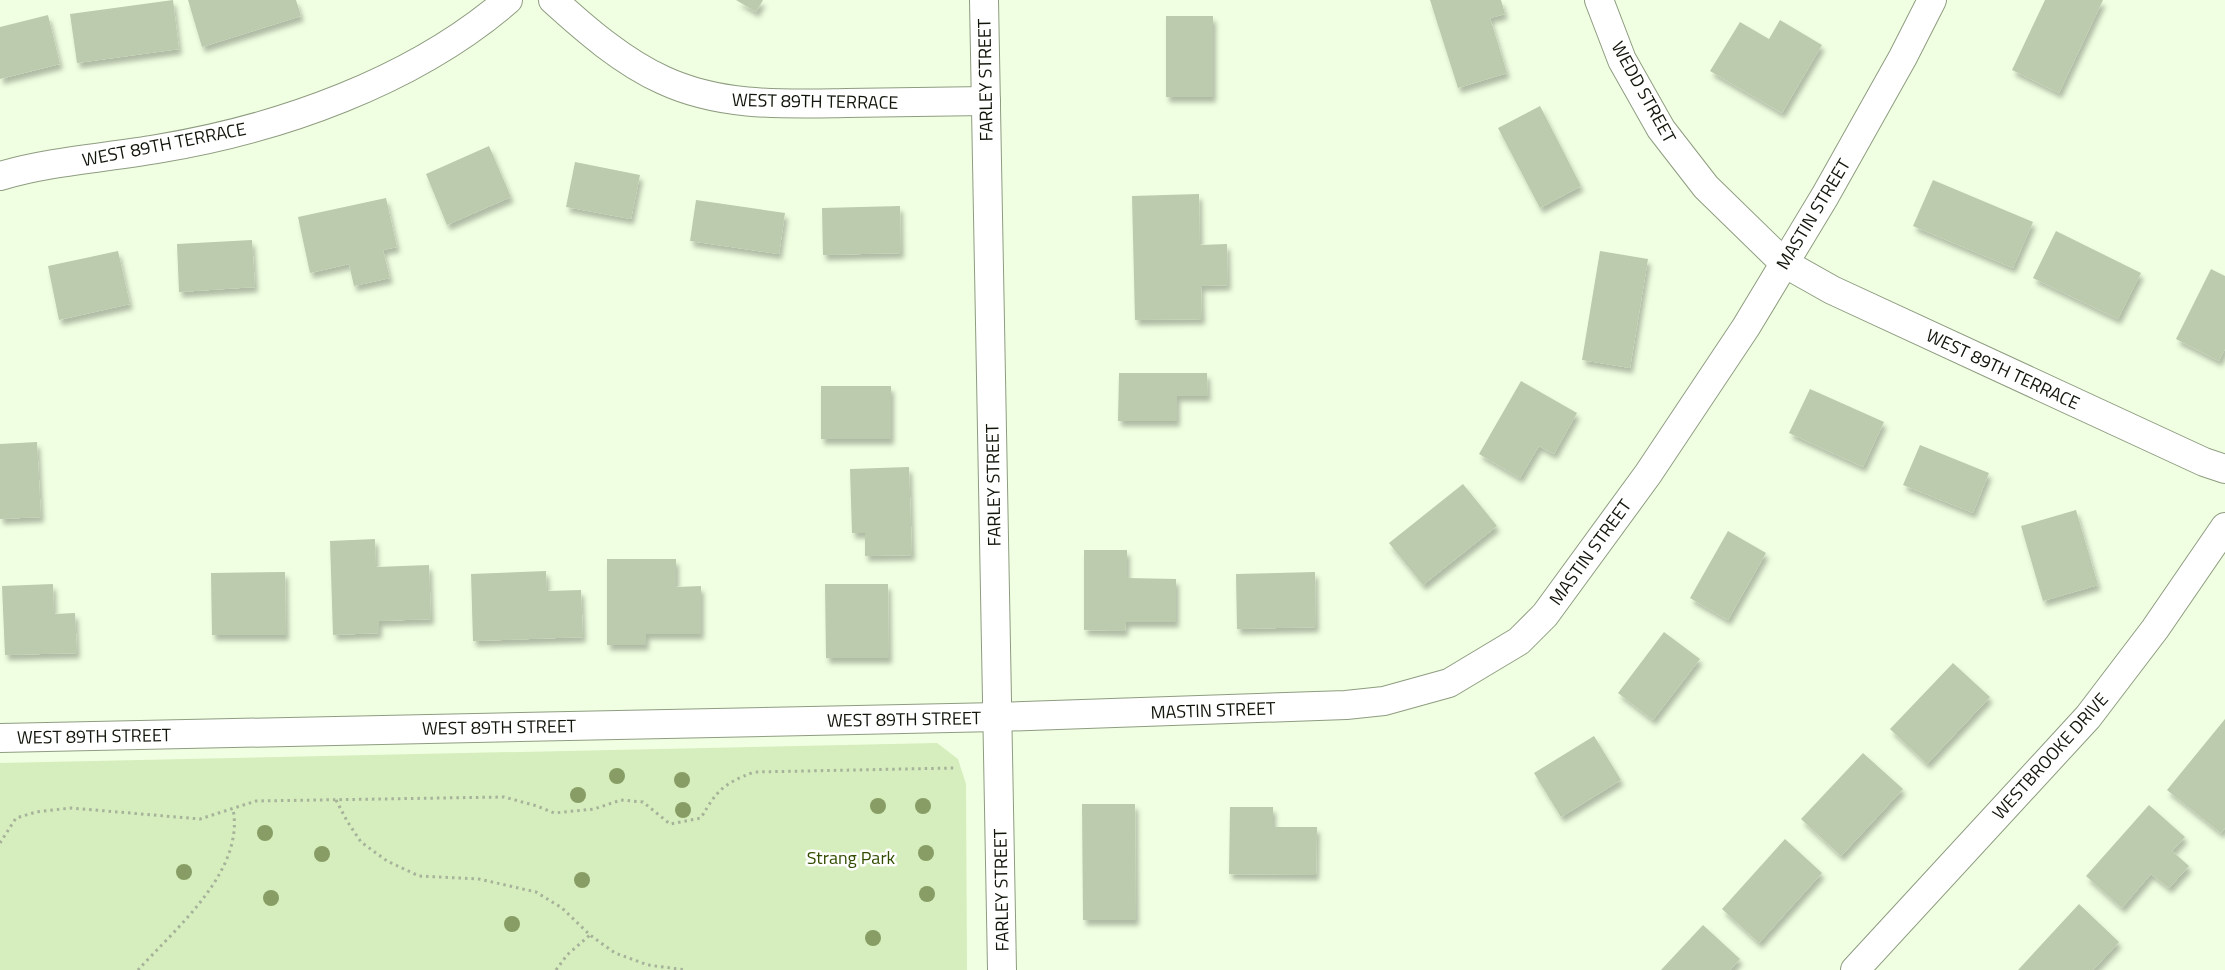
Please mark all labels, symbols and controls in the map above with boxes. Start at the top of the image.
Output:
street label: FARLEY STREET [970,18,1000,142]
street label: WEDD STREET [1605,36,1683,148]
street label: WEST 89TH TERRACE [732,86,899,116]
street label: WEST 89TH TERRACE [80,115,248,173]
street label: MASTIN STREET [1769,153,1857,275]
street label: WEST 89TH TERRACE [1922,322,2084,416]
street label: FARLEY STREET [978,423,1008,547]
street label: MASTIN STREET [1542,493,1638,611]
street label: WESTBROOKE DRIVE [1986,686,2114,826]
street label: MASTIN STREET [1150,694,1277,726]
street label: WEST 89TH STREET [827,704,982,734]
street label: WEST 89TH STREET [422,712,577,742]
street label: WEST 89TH STREET [17,721,172,751]
street label: FARLEY STREET [986,828,1016,952]
park label: Strang Park [807,844,896,871]

